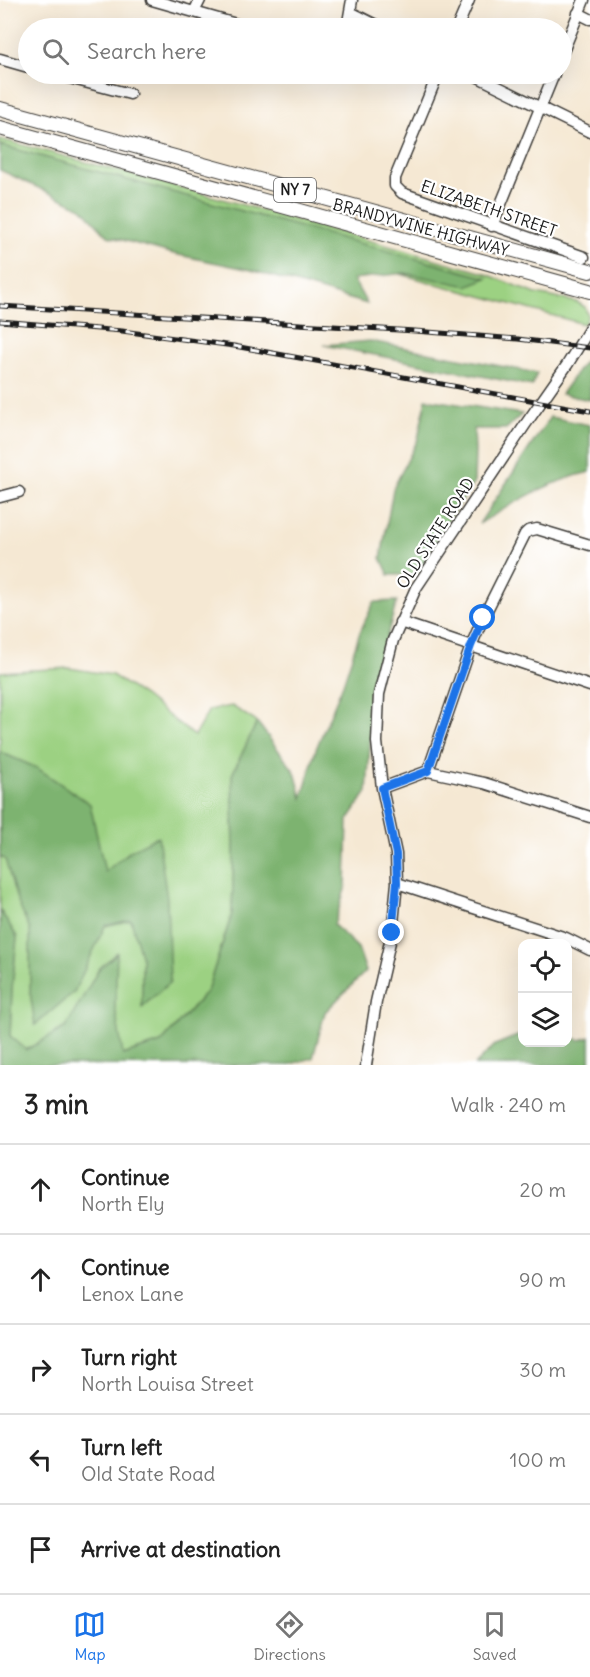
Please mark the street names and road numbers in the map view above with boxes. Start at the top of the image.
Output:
street label: ELIZABETH STREET [418,175,560,241]
road number: NY 7 [274,178,316,202]
street label: BRANDYWINE HIGHWAY [331,194,511,260]
street label: OLD STATE ROAD [392,474,478,592]

